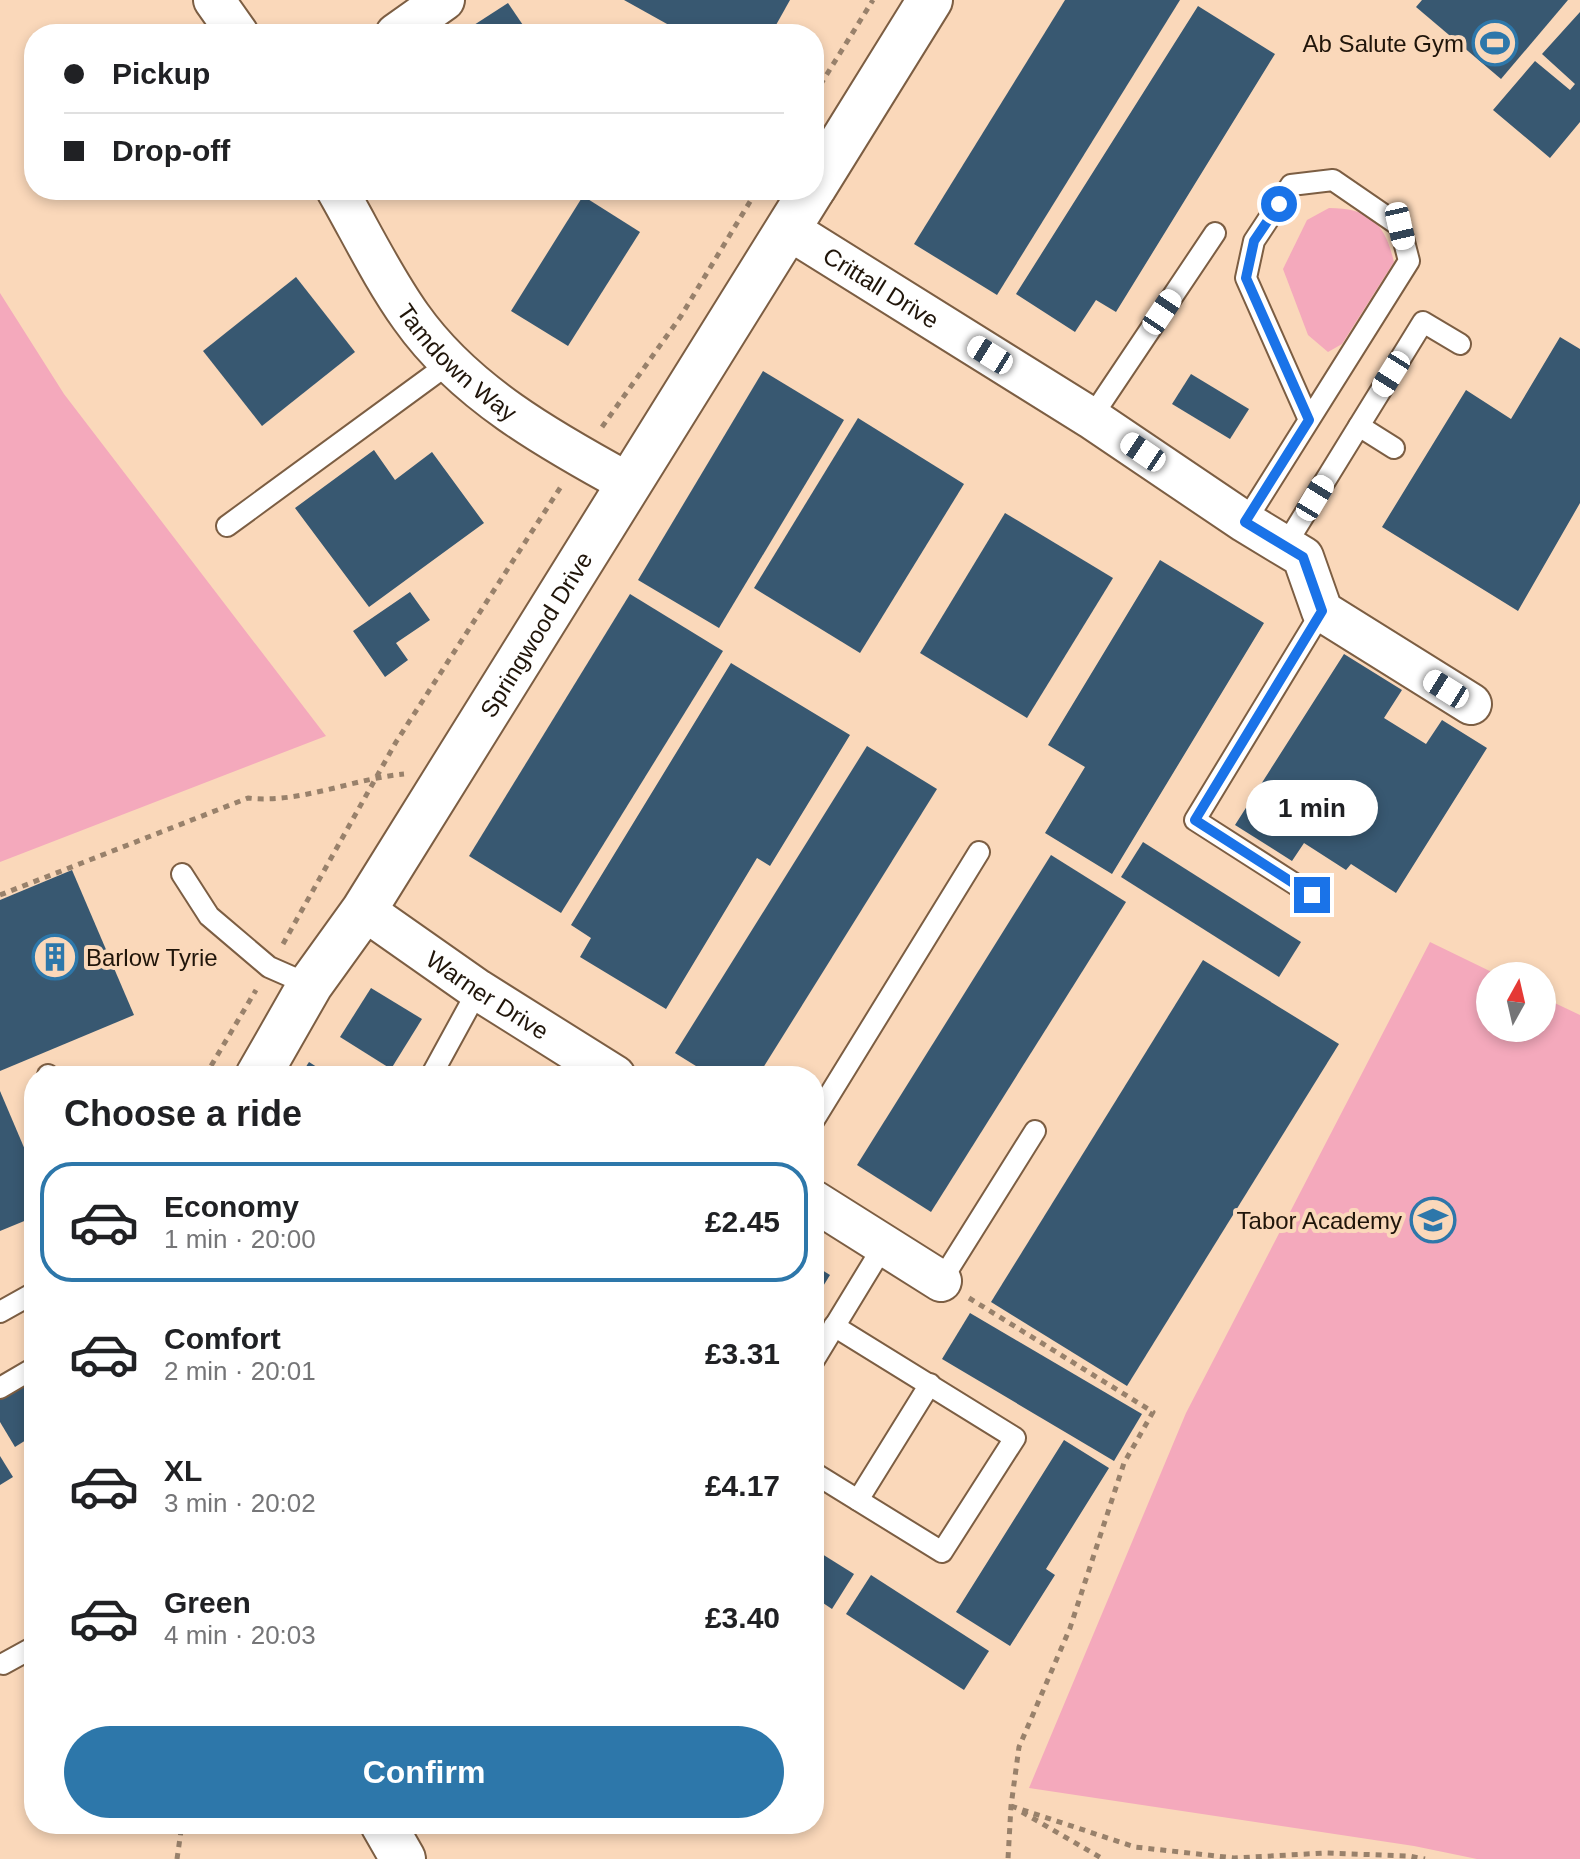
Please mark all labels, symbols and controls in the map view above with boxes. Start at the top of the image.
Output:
sports icon: Ab Salute Gym [1471,19,1519,67]
place label: Ab Salute Gym [1303,30,1464,57]
text: Pickup [112,57,210,90]
text: Drop-off [112,134,230,167]
route start [1261,186,1297,222]
car [1383,200,1417,252]
street label: Crittall Drive [819,241,944,333]
car [1139,285,1185,339]
street label: Tamdown Way [392,298,522,426]
car [963,332,1017,378]
car [1368,347,1414,401]
car [1116,429,1170,475]
car [1292,471,1338,525]
street label: Springwood Drive [474,547,597,722]
car [1419,666,1473,712]
callout: 1 min [1246,779,1378,835]
text: 1 min [1278,793,1346,823]
route end [1294,877,1330,913]
building icon: Barlow Tyrie [31,933,79,981]
place label: Barlow Tyrie [86,944,218,971]
street label: Warner Drive [421,945,554,1045]
north arrow [1476,962,1556,1042]
map controls [1476,962,1556,1042]
text: Choose a ride [64,1093,302,1134]
icon: car [68,1186,140,1258]
text: Economy [164,1190,299,1223]
school or university icon: Tabor Academy [1409,1196,1457,1244]
text: £2.45 [705,1205,780,1238]
place label: Tabor Academy [1237,1207,1402,1234]
text: 1 min · 20:00 [164,1224,316,1254]
icon: car [68,1318,140,1390]
text: Comfort [164,1322,281,1355]
text: £3.31 [705,1337,780,1370]
text: 2 min · 20:01 [164,1356,316,1386]
icon: car [68,1450,140,1522]
text: XL [164,1454,202,1487]
text: £4.17 [705,1469,780,1502]
text: 3 min · 20:02 [164,1488,316,1518]
icon: car [68,1582,140,1654]
text: Green [164,1586,251,1619]
text: £3.40 [705,1601,780,1634]
text: 4 min · 20:03 [164,1620,316,1650]
button: Confirm [64,1726,784,1818]

